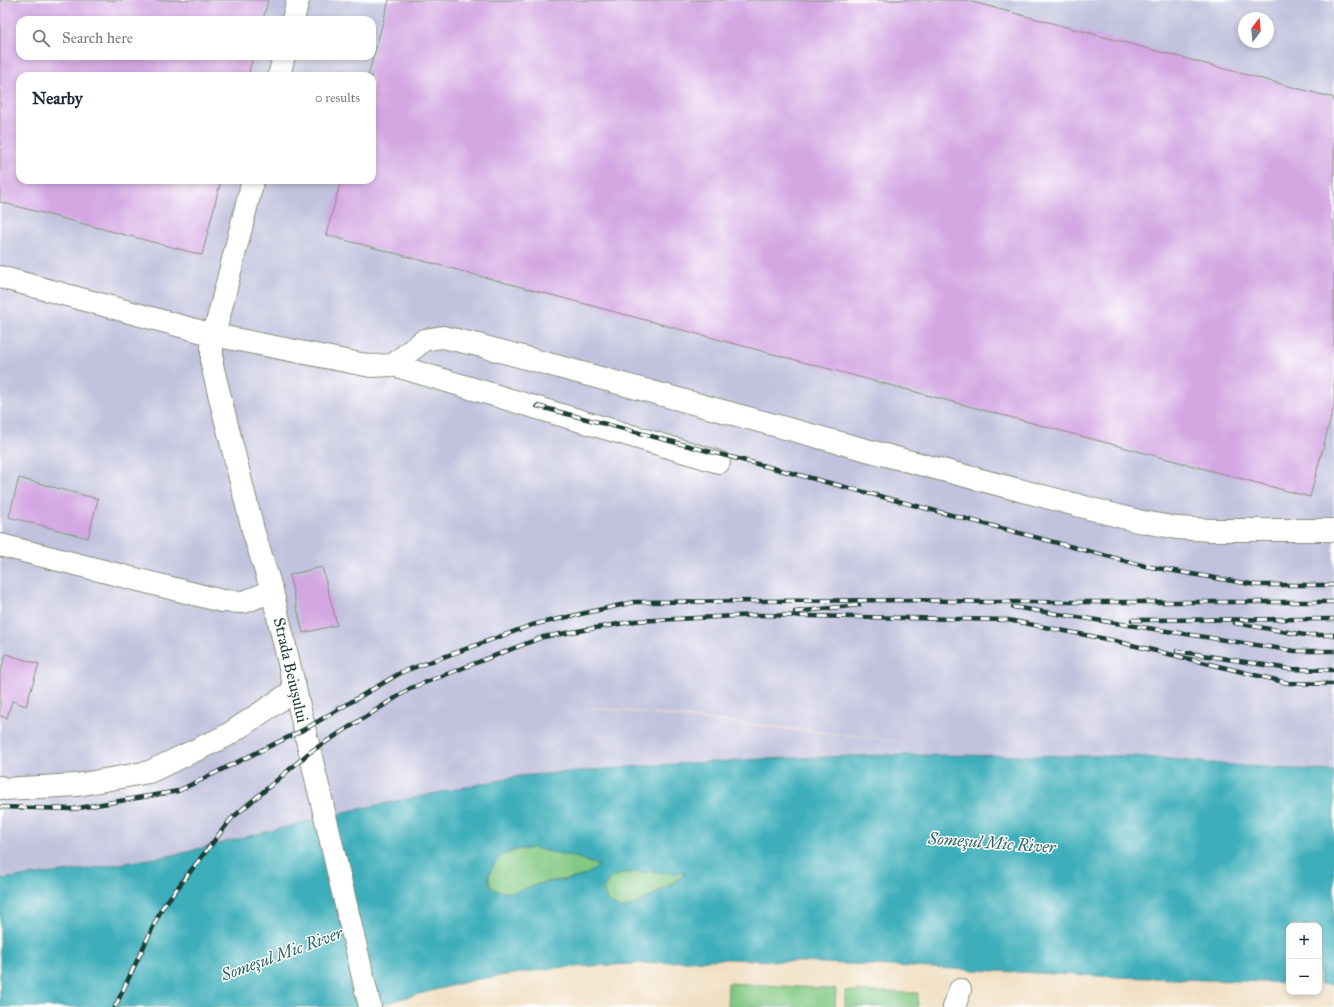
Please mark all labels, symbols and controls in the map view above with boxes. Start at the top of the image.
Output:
north arrow [1238,12,1274,48]
search box [16,16,376,60]
icon: search [30,27,52,49]
text: Search here [62,29,133,47]
text: Nearby [32,88,83,109]
text: 0 results [315,90,360,106]
street label: Strada Beiușului [270,616,312,725]
water label: Someşul Mic River [926,828,1057,858]
water label: Someşul Mic River [217,922,347,986]
map controls [1286,923,1322,995]
button: + [1286,923,1322,959]
button: − [1286,959,1322,995]

